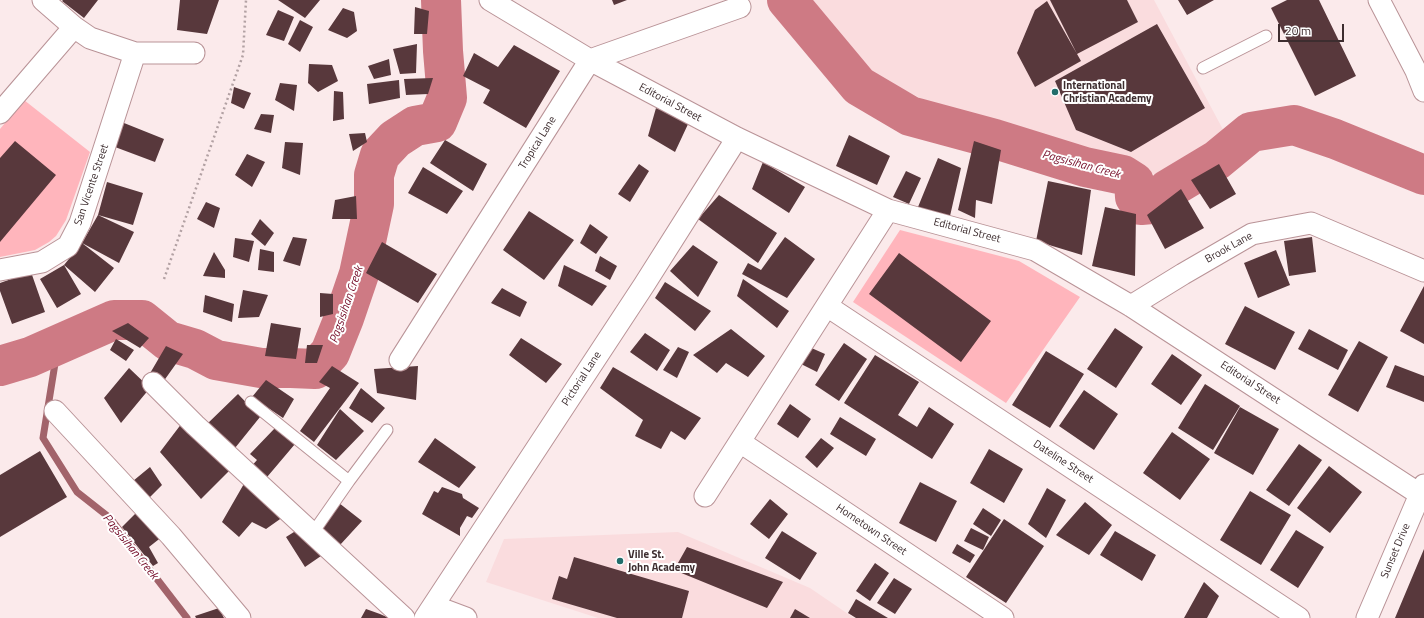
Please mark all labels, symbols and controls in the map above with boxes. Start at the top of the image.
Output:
scale bar [1280,16,1346,42]
text: 20 m [1285,21,1311,40]
place label: International Christian Academy [1063,79,1152,105]
street label: Editorial Street [636,81,704,125]
marker: International Christian Academy [1050,87,1060,97]
street label: Tropical Lane [516,114,560,172]
street label: San Vicente Street [72,143,112,227]
water label: Pagsisihan Creek [1040,148,1122,182]
street label: Editorial Street [932,216,1002,246]
street label: Brook Lane [1203,230,1255,266]
water label: Pagsisihan Creek [327,265,367,345]
street label: Pictorial Lane [559,349,605,409]
street label: Editorial Street [1218,359,1282,407]
street label: Dateline Street [1030,438,1096,486]
street label: Hometown Street [833,501,909,559]
water label: Pagsisihan Creek [99,511,161,583]
street label: Sunset Drive [1378,521,1414,581]
place label: Ville St. John Academy [628,548,695,574]
marker: Ville St. John Academy [615,556,625,566]

